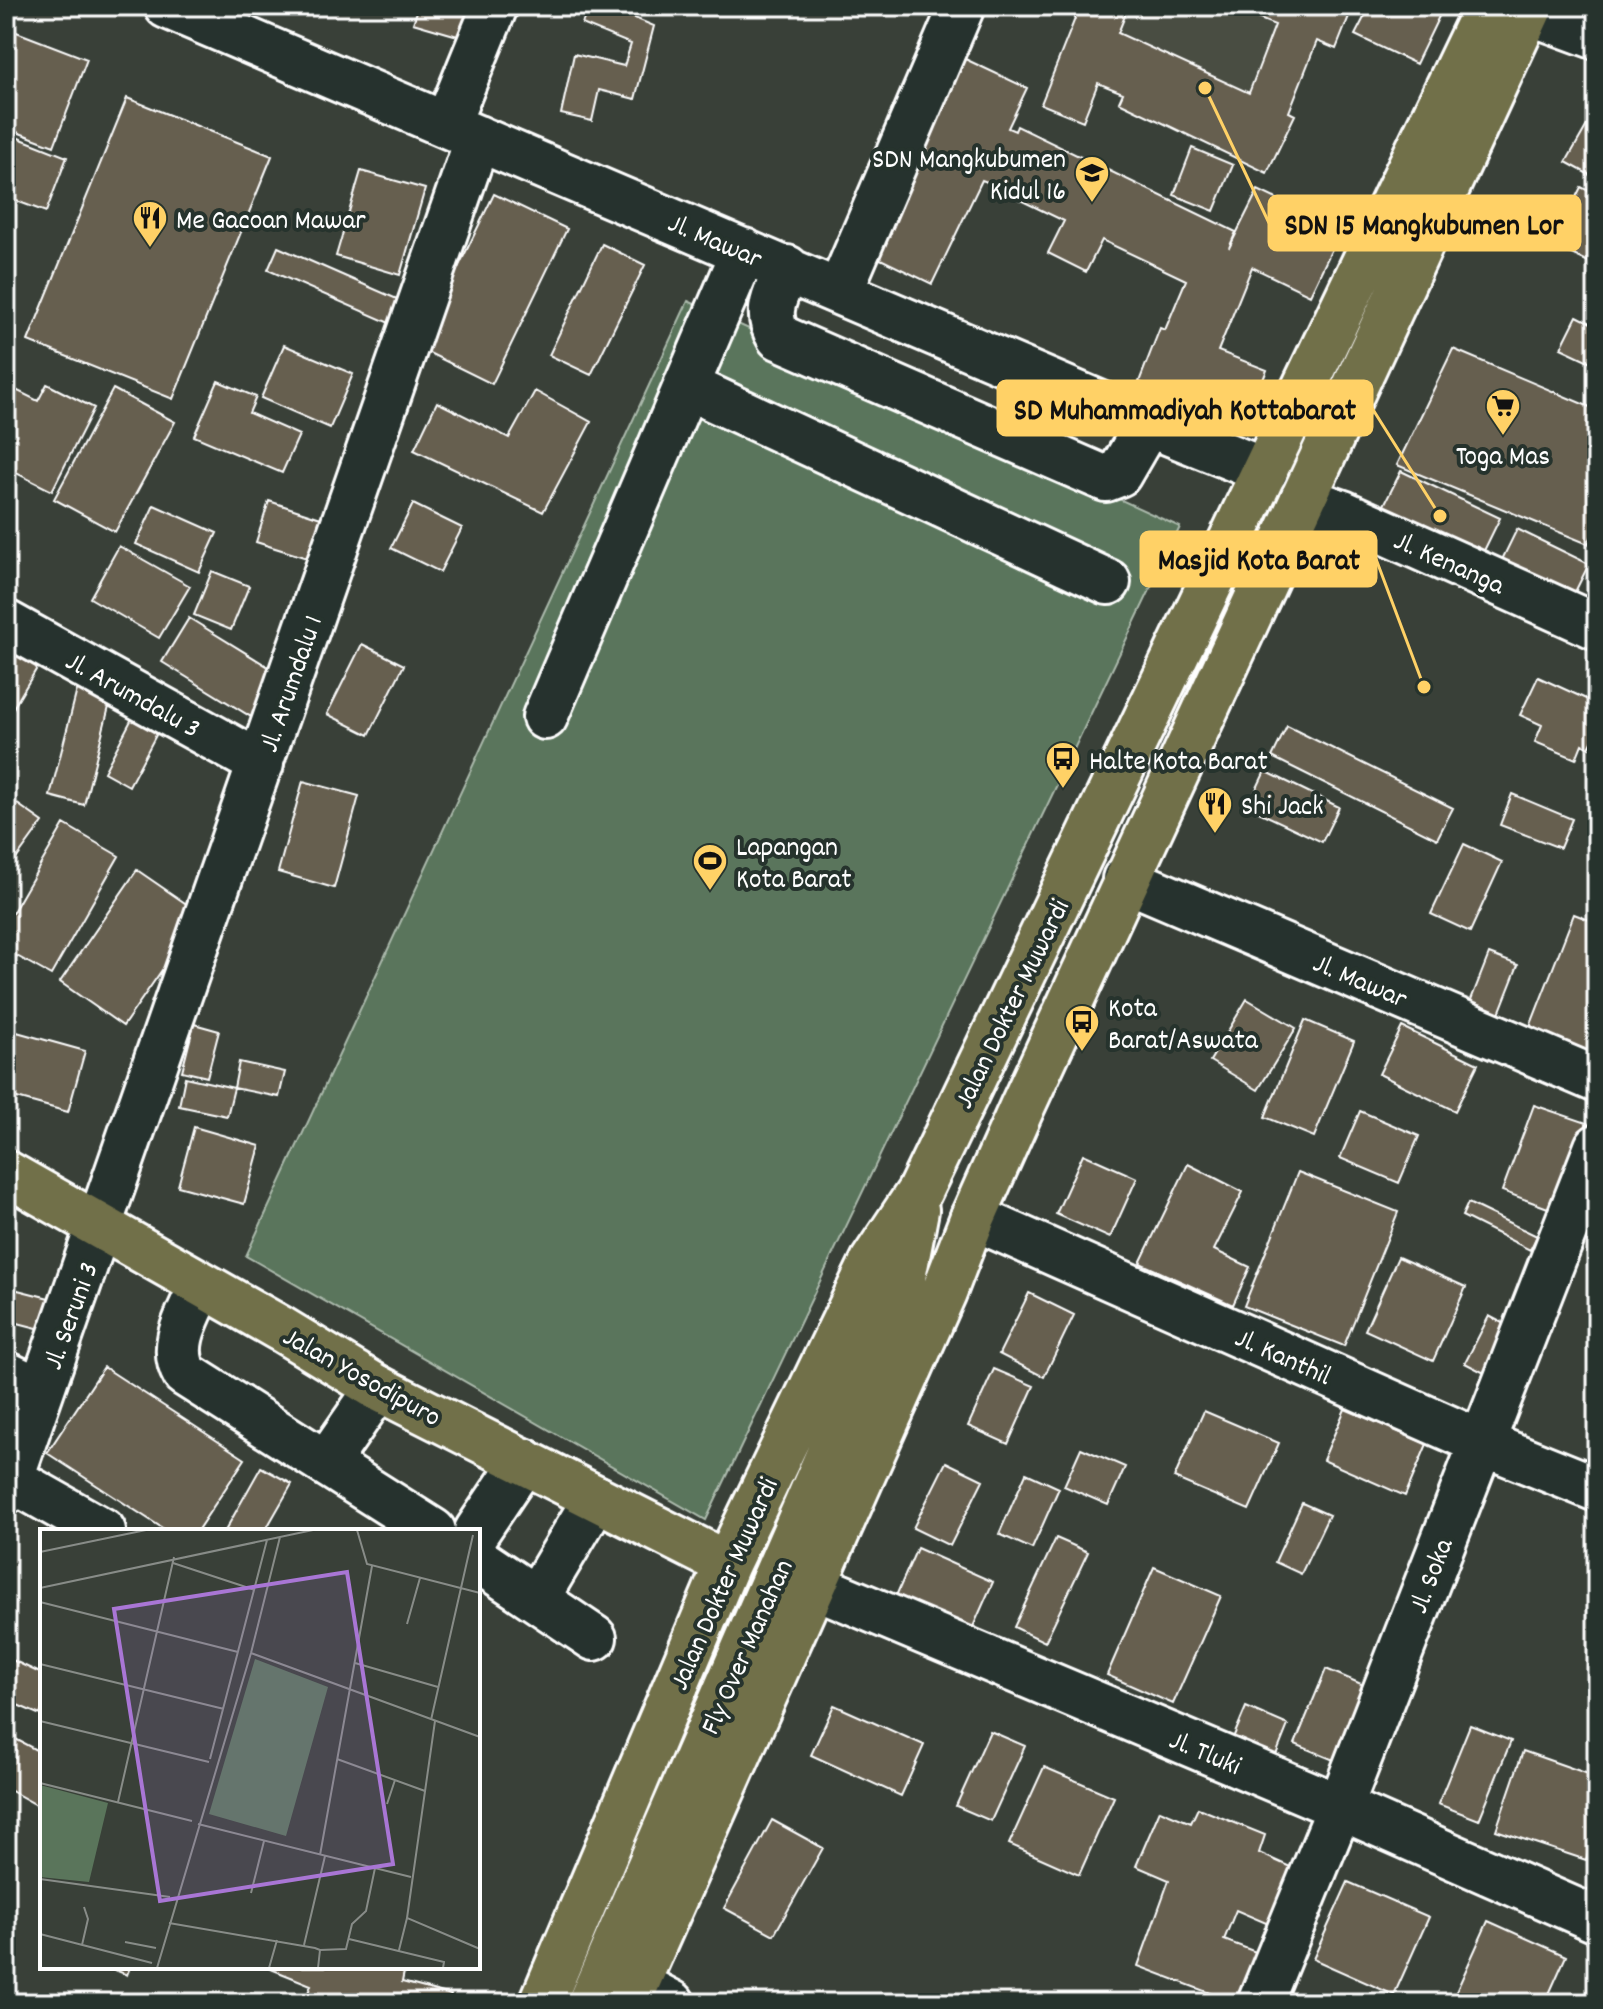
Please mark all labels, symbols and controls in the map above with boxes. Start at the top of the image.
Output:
place label: SDN Mangkubumen Kidul 16 [872,142,1066,214]
school or university icon: SDN Mangkubumen Kidul 16 [1073,154,1111,204]
callout: SDN 15 Mangkubumen Lor [1269,196,1580,250]
restaurant icon: Me Gacoan Mawar [131,199,169,249]
place label: Me Gacoan Mawar [176,203,366,243]
street label: Jl. Mawar [661,206,768,282]
text: SDN 15 Mangkubumen Lor [1285,207,1564,250]
callout: SD Muhammadiyah Kottabarat [998,381,1372,435]
supermarket icon: Toga Mas [1484,387,1522,437]
text: SD Muhammadiyah Kottabarat [1014,392,1356,435]
place label: Toga Mas [1456,439,1550,479]
street label: Jl. Kenanga [1386,523,1511,608]
callout: Masjid Kota Barat [1141,532,1376,586]
text: Masjid Kota Barat [1158,542,1360,585]
street label: Jl. Arumdalu 1 [252,611,336,758]
street label: Jl. Arumdalu 3 [57,644,206,751]
bus stop icon: Halte Kota Barat [1044,740,1082,790]
place label: Halte Kota Barat [1089,744,1268,784]
restaurant icon: Shi Jack [1196,785,1234,835]
place label: Shi Jack [1241,789,1324,829]
place label: Lapangan Kota Barat [736,830,852,902]
sports icon: Lapangan Kota Barat [691,842,729,892]
street label: Jalan Dokter Muwardi [946,894,1083,1117]
street label: Jl. Mawar [1306,946,1413,1022]
place label: Kota Barat/Aswata [1108,991,1259,1063]
bus stop icon: Kota Barat/Aswata [1063,1003,1101,1053]
street label: Jl. Seruni 3 [36,1257,112,1376]
street label: Jalan Yosodipuro [274,1319,447,1439]
street label: Jl. Kanthil [1227,1321,1337,1399]
street label: Jalan Dokter Muwardi [662,1472,791,1698]
inset map [40,1529,480,1969]
street label: Jl. Soka [1401,1533,1467,1620]
street label: Fly Over Manahan [693,1554,806,1742]
street label: Jl. Tluki [1162,1723,1246,1789]

